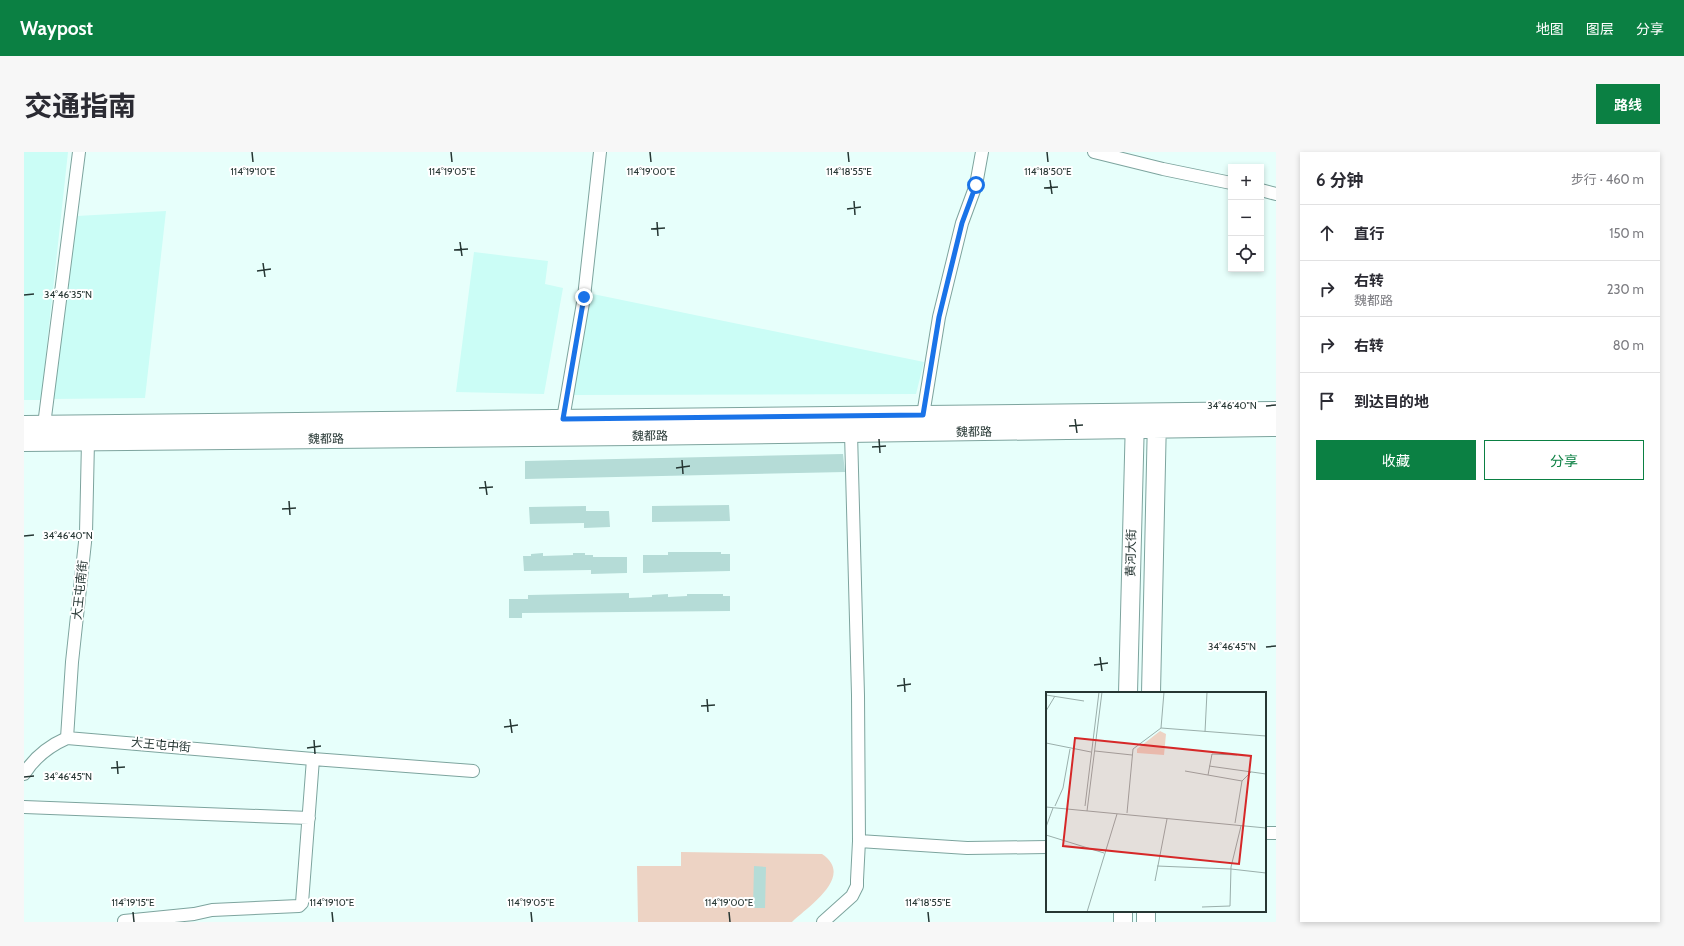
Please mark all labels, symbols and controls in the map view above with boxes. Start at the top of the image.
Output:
text: Waypost [20,17,93,40]
text: 地图 [1536,20,1564,38]
text: 图层 [1586,20,1614,38]
text: 分享 [1636,20,1664,38]
button: 路线 [1596,84,1660,124]
text: 交通指南 [24,89,136,123]
map controls [1228,164,1264,272]
button: + [1228,164,1264,200]
text: 114°19'10"E [231,165,276,178]
text: 114°19'05"E [429,165,476,178]
text: 114°19'00"E [627,165,676,178]
text: 114°18'55"E [826,165,872,178]
text: 114°18'50"E [1024,165,1072,178]
text: 6 分钟 [1316,170,1363,190]
text: 步行 · 460 m [1571,171,1644,187]
route start [967,176,985,194]
button: − [1228,200,1264,236]
icon: ahead [1316,222,1338,244]
text: 直行 [1354,225,1384,243]
text: 150 m [1609,225,1644,241]
button: locate [1228,236,1264,272]
text: 右转 [1354,272,1384,290]
icon: right [1316,278,1338,300]
text: 230 m [1607,281,1644,297]
text: 34°46'35"N [44,288,92,301]
route end [575,288,593,306]
text: 魏都路 [1354,292,1393,308]
icon: right [1316,334,1338,356]
text: 右转 [1354,337,1384,355]
text: 80 m [1613,337,1644,353]
icon: arrive [1316,390,1338,412]
text: 到达目的地 [1354,393,1429,411]
text: 34°46'40"N [1207,399,1257,412]
street label: 魏都路 [956,424,992,439]
street label: 魏都路 [632,428,668,443]
street label: 魏都路 [308,431,344,446]
button: 收藏 [1316,440,1476,480]
button: 分享 [1484,440,1644,480]
text: 34°46'40"N [43,529,93,542]
street label: 黄河大街 [1123,529,1138,577]
street label: 大王屯南街 [69,559,90,621]
text: 34°46'45"N [1208,640,1256,653]
inset map [1046,692,1266,912]
street label: 大王屯中街 [130,734,192,755]
text: 34°46'45"N [44,770,92,783]
text: 114°19'15"E [111,896,155,909]
text: 114°19'10"E [310,896,355,909]
text: 114°19'05"E [508,896,555,909]
text: 114°19'00"E [705,896,754,909]
text: 114°18'55"E [905,896,951,909]

